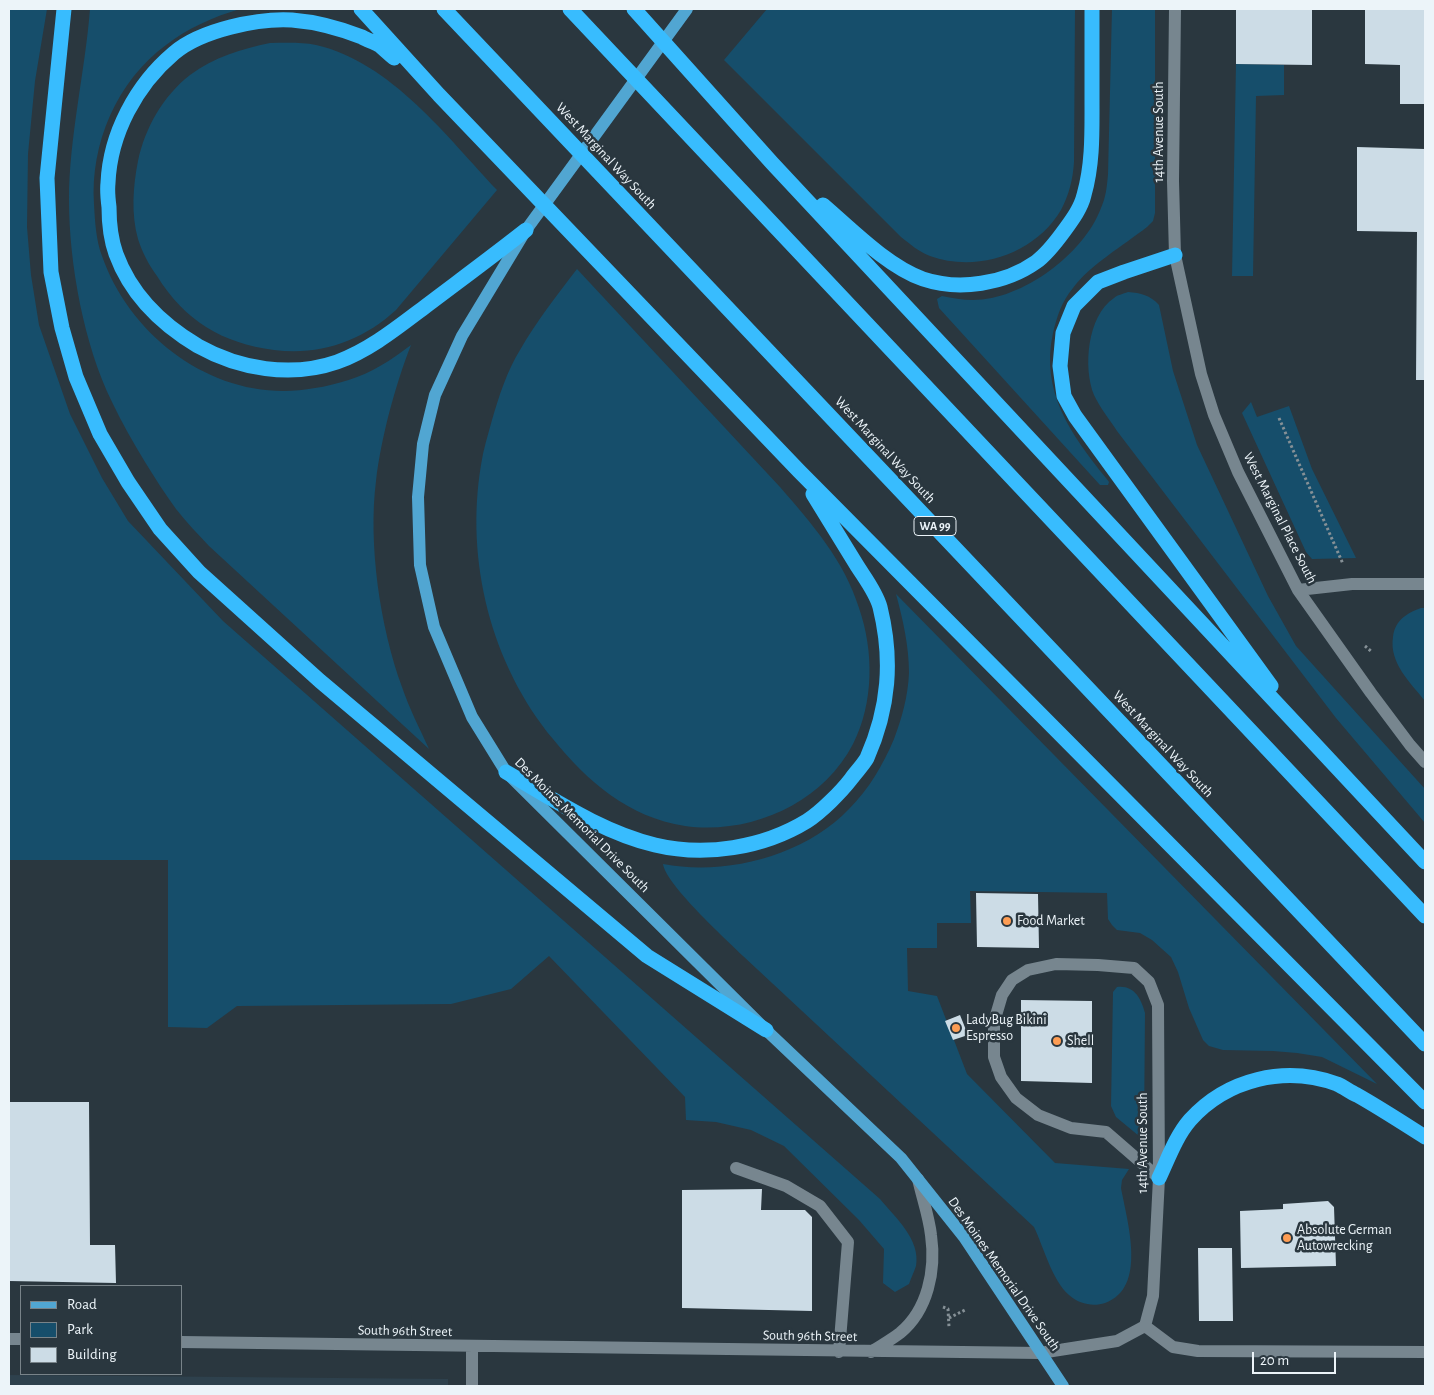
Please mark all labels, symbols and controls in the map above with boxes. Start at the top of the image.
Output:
street label: 14th Avenue South [1151,82,1167,182]
street label: West Marginal Way South [552,99,660,213]
street label: West Marginal Way South [831,393,939,507]
street label: West Marginal Place South [1240,450,1320,586]
road number: WA 99 [914,516,956,536]
street label: West Marginal Way South [1109,687,1217,801]
street label: Des Moines Memorial Drive South [511,754,653,896]
place label: Food Market [1017,913,1085,929]
marker: Food Market [1001,915,1013,927]
place label: LadyBug Bikini Espresso [966,1012,1047,1044]
marker: LadyBug Bikini Espresso [950,1022,962,1034]
place label: Shell [1067,1033,1094,1049]
marker: Shell [1051,1035,1063,1047]
street label: 14th Avenue South [1135,1093,1151,1193]
street label: Des Moines Memorial Drive South [944,1194,1064,1354]
place label: Absolute German Autowrecking [1297,1222,1392,1254]
marker: Absolute German Autowrecking [1281,1232,1293,1244]
legend [20,1285,182,1375]
text: Road [67,1297,97,1312]
text: Park [67,1322,93,1337]
street label: South 96th Street [358,1322,452,1340]
street label: South 96th Street [763,1327,857,1345]
scale bar [1254,1342,1338,1374]
text: Building [67,1347,117,1362]
text: 20 m [1260,1353,1289,1368]

